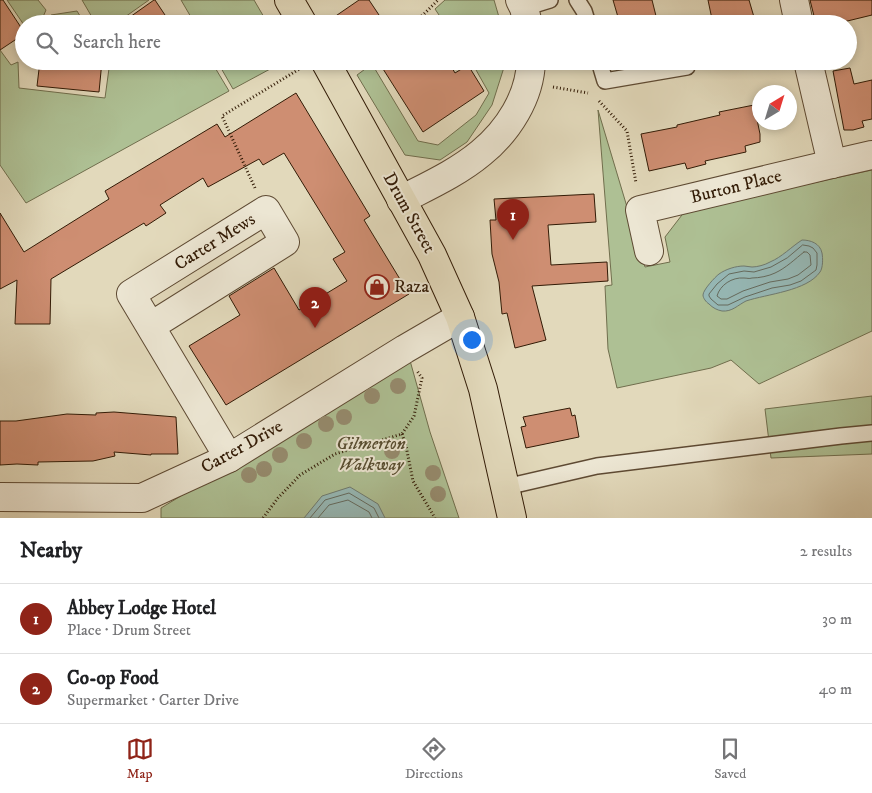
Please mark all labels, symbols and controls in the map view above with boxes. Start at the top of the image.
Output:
search box [15,15,857,70]
icon: search [33,29,61,57]
text: Search here [73,31,161,54]
north arrow [752,85,797,130]
street label: Burton Place [688,165,784,209]
street label: Drum Street [378,169,440,257]
pin: 1 [497,199,529,240]
street label: Carter Mews [170,208,260,276]
shop icon: Raza [364,274,390,300]
place label: Raza [394,276,429,298]
pin: 2 [299,287,331,328]
your location [459,327,485,353]
street label: Carter Drive [197,416,287,478]
park label: Gilmerton Walkway [336,433,406,476]
text: Nearby [20,538,82,564]
text: 2 results [800,541,852,561]
text: Abbey Lodge Hotel [67,597,216,620]
text: 1 [33,609,39,629]
text: 30 m [822,609,852,629]
text: Place · Drum Street [67,620,191,640]
text: Co-op Food [67,667,158,690]
text: 2 [32,679,40,699]
text: 40 m [819,679,852,699]
text: Supermarket · Carter Drive [67,690,239,710]
tab: Map [126,735,154,783]
tab: Directions [405,735,463,783]
tab: Saved [714,735,746,783]

